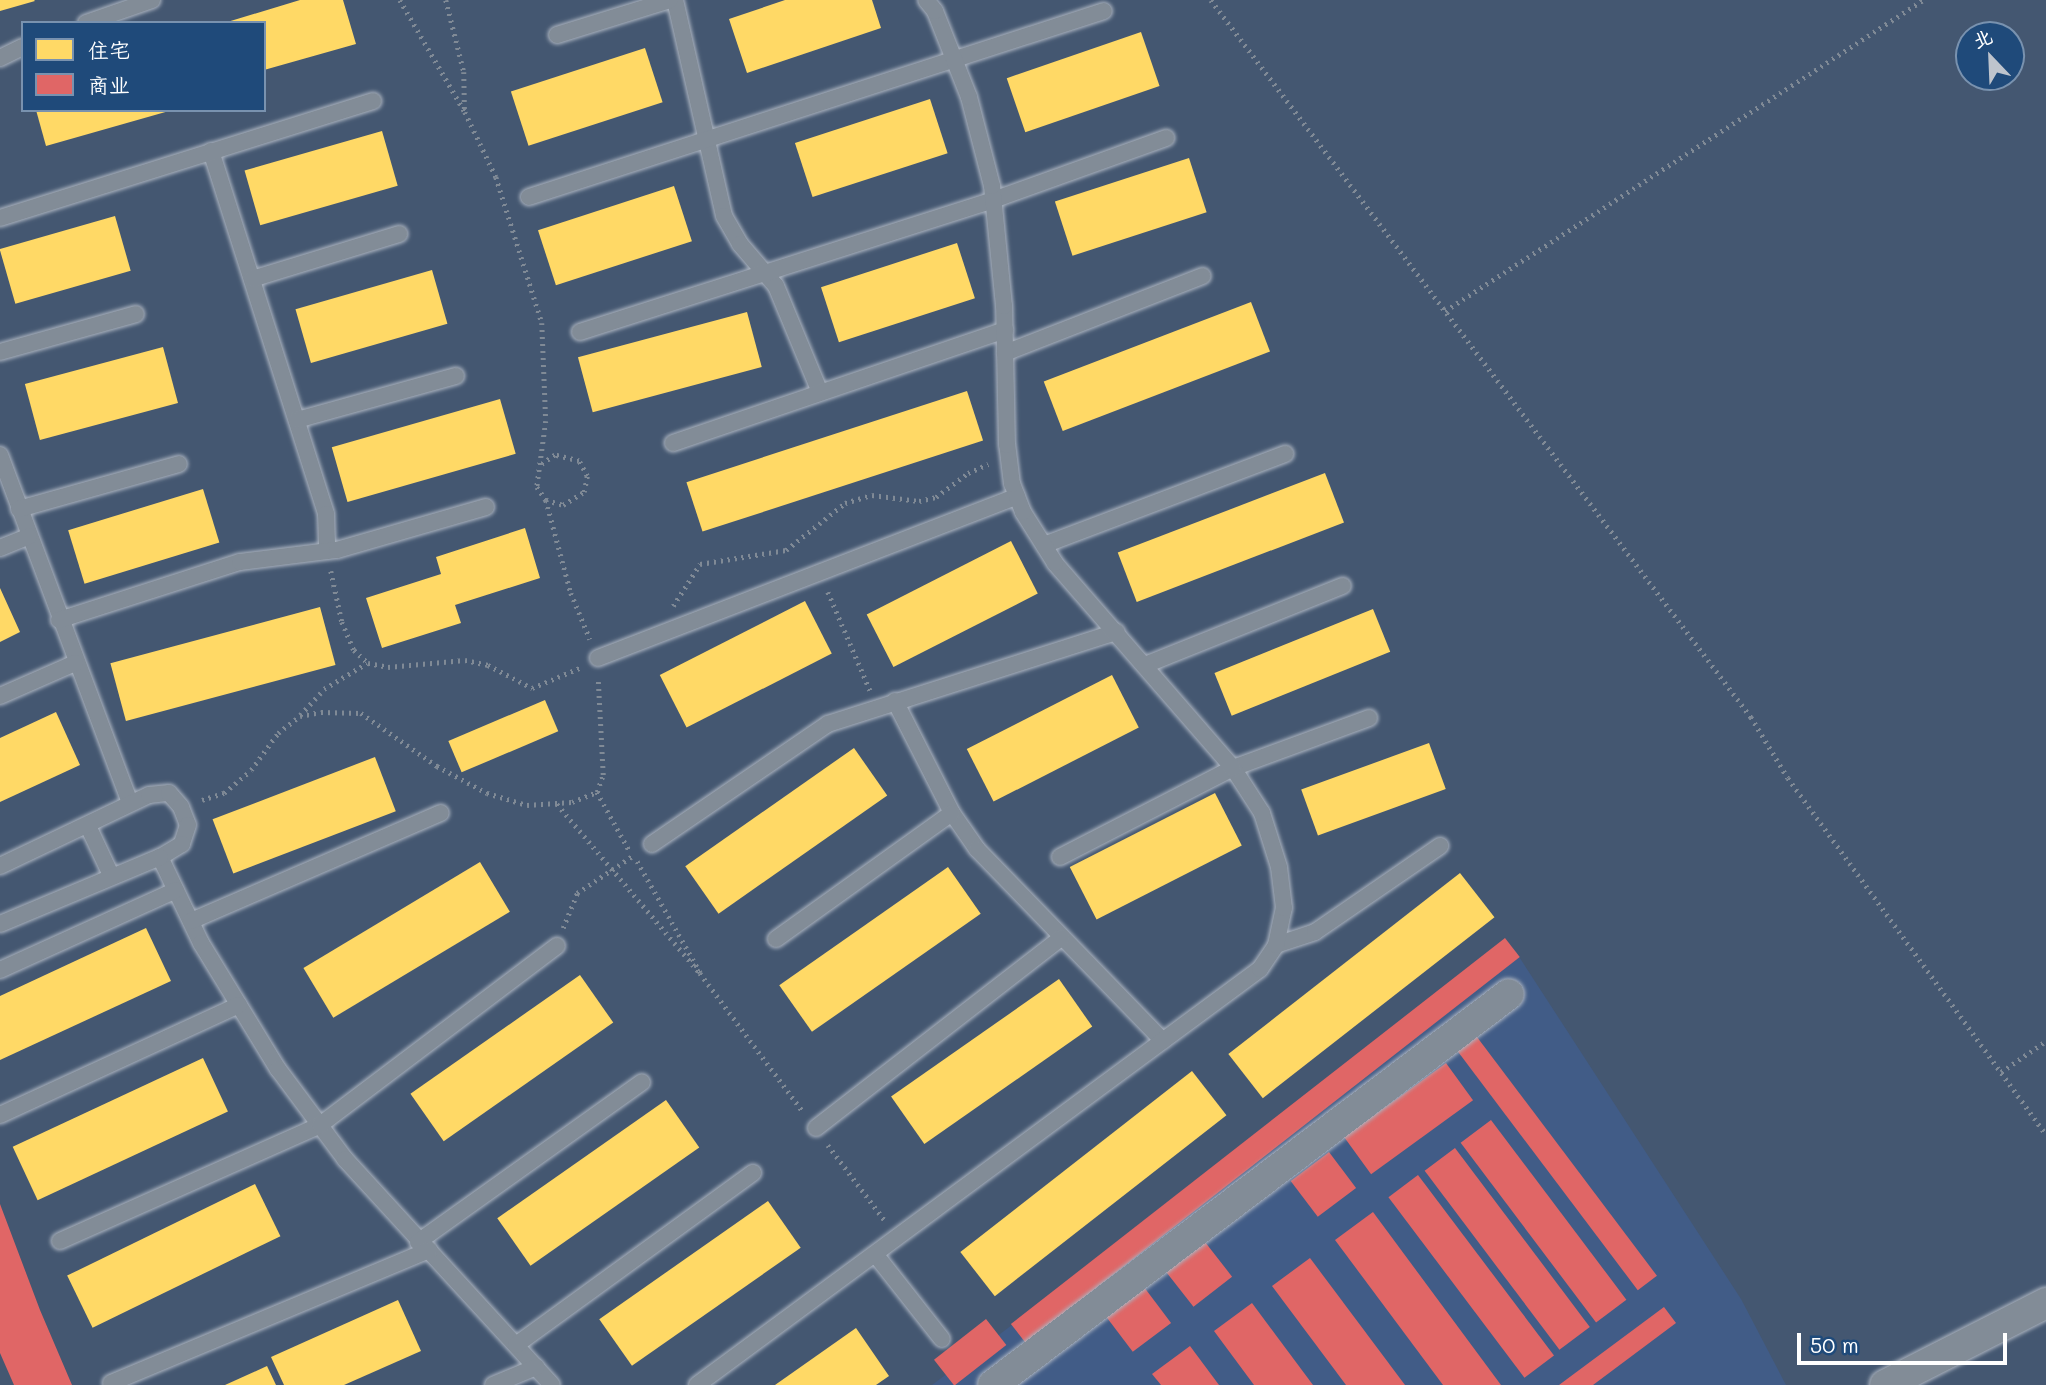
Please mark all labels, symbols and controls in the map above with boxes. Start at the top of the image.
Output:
legend [21,21,266,112]
north arrow [1955,21,2025,91]
text: 北 [1969,23,1996,53]
text: 住宅 [88,36,130,63]
text: 商业 [88,71,130,98]
scale bar [1801,1318,2011,1362]
text: 50 m [1810,1331,1859,1358]

